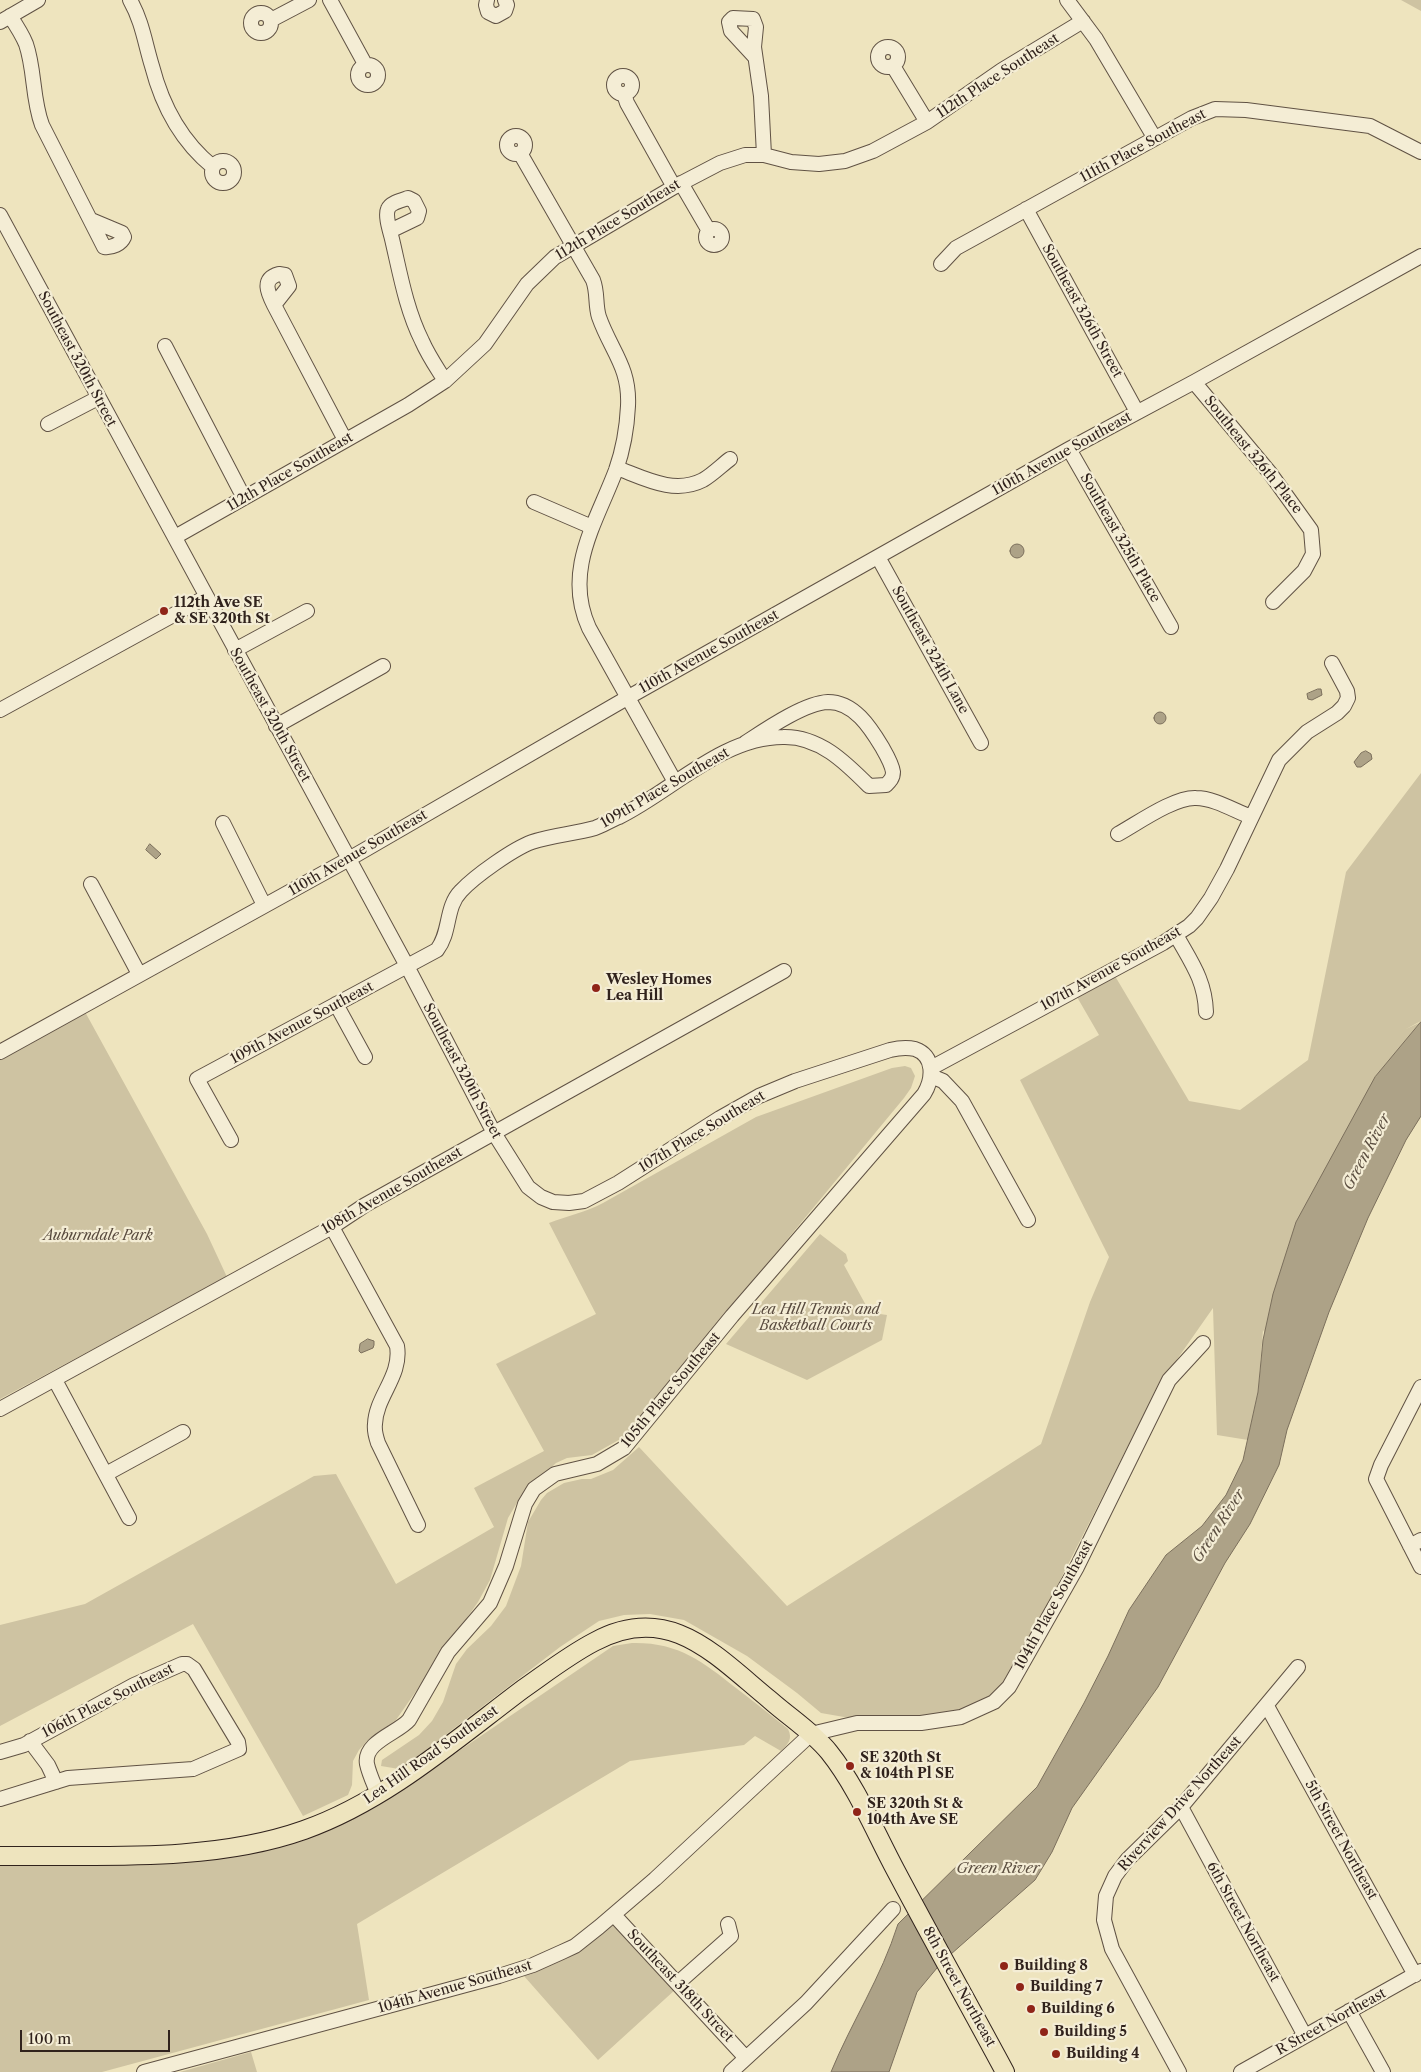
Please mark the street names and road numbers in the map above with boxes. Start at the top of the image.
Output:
street label: 112th Place Southeast [934,30,1062,122]
street label: 111th Place Southeast [1077,106,1209,186]
street label: 112th Place Southeast [553,176,683,264]
street label: Southeast 326th Street [1038,241,1126,381]
street label: Southeast 320th Street [34,288,120,430]
street label: Southeast 326th Place [1200,393,1306,517]
street label: 110th Avenue Southeast [989,409,1135,499]
street label: 112th Place Southeast [224,429,356,515]
street label: Southeast 325th Place [1076,471,1164,605]
street label: Southeast 324th Lane [888,583,972,717]
street label: 110th Avenue Southeast [636,607,782,697]
street label: Southeast 320th Street [226,645,314,785]
street label: 109th Place Southeast [598,744,732,832]
street label: 110th Avenue Southeast [286,806,430,900]
street label: 107th Avenue Southeast [1038,923,1184,1015]
street label: 109th Avenue Southeast [228,978,376,1068]
street label: Southeast 320th Street [419,1000,505,1142]
street label: 107th Place Southeast [636,1088,768,1176]
street label: 108th Avenue Southeast [319,1144,465,1238]
street label: 105th Place Southeast [618,1329,724,1451]
street label: 104th Place Southeast [1011,1537,1097,1673]
street label: 106th Place Southeast [39,1660,177,1742]
street label: Lea Hill Road Southeast [361,1702,501,1808]
street label: Riverview Drive Northeast [1115,1733,1245,1875]
street label: 5th Street Northeast [1301,1777,1381,1903]
street label: 6th Street Northeast [1203,1859,1283,1985]
street label: 8th Street Northeast [919,1924,999,2050]
street label: Southeast 318th Street [623,1926,737,2046]
street label: 104th Avenue Southeast [376,1957,534,2017]
street label: R Street Northeast [1273,1985,1389,2059]

